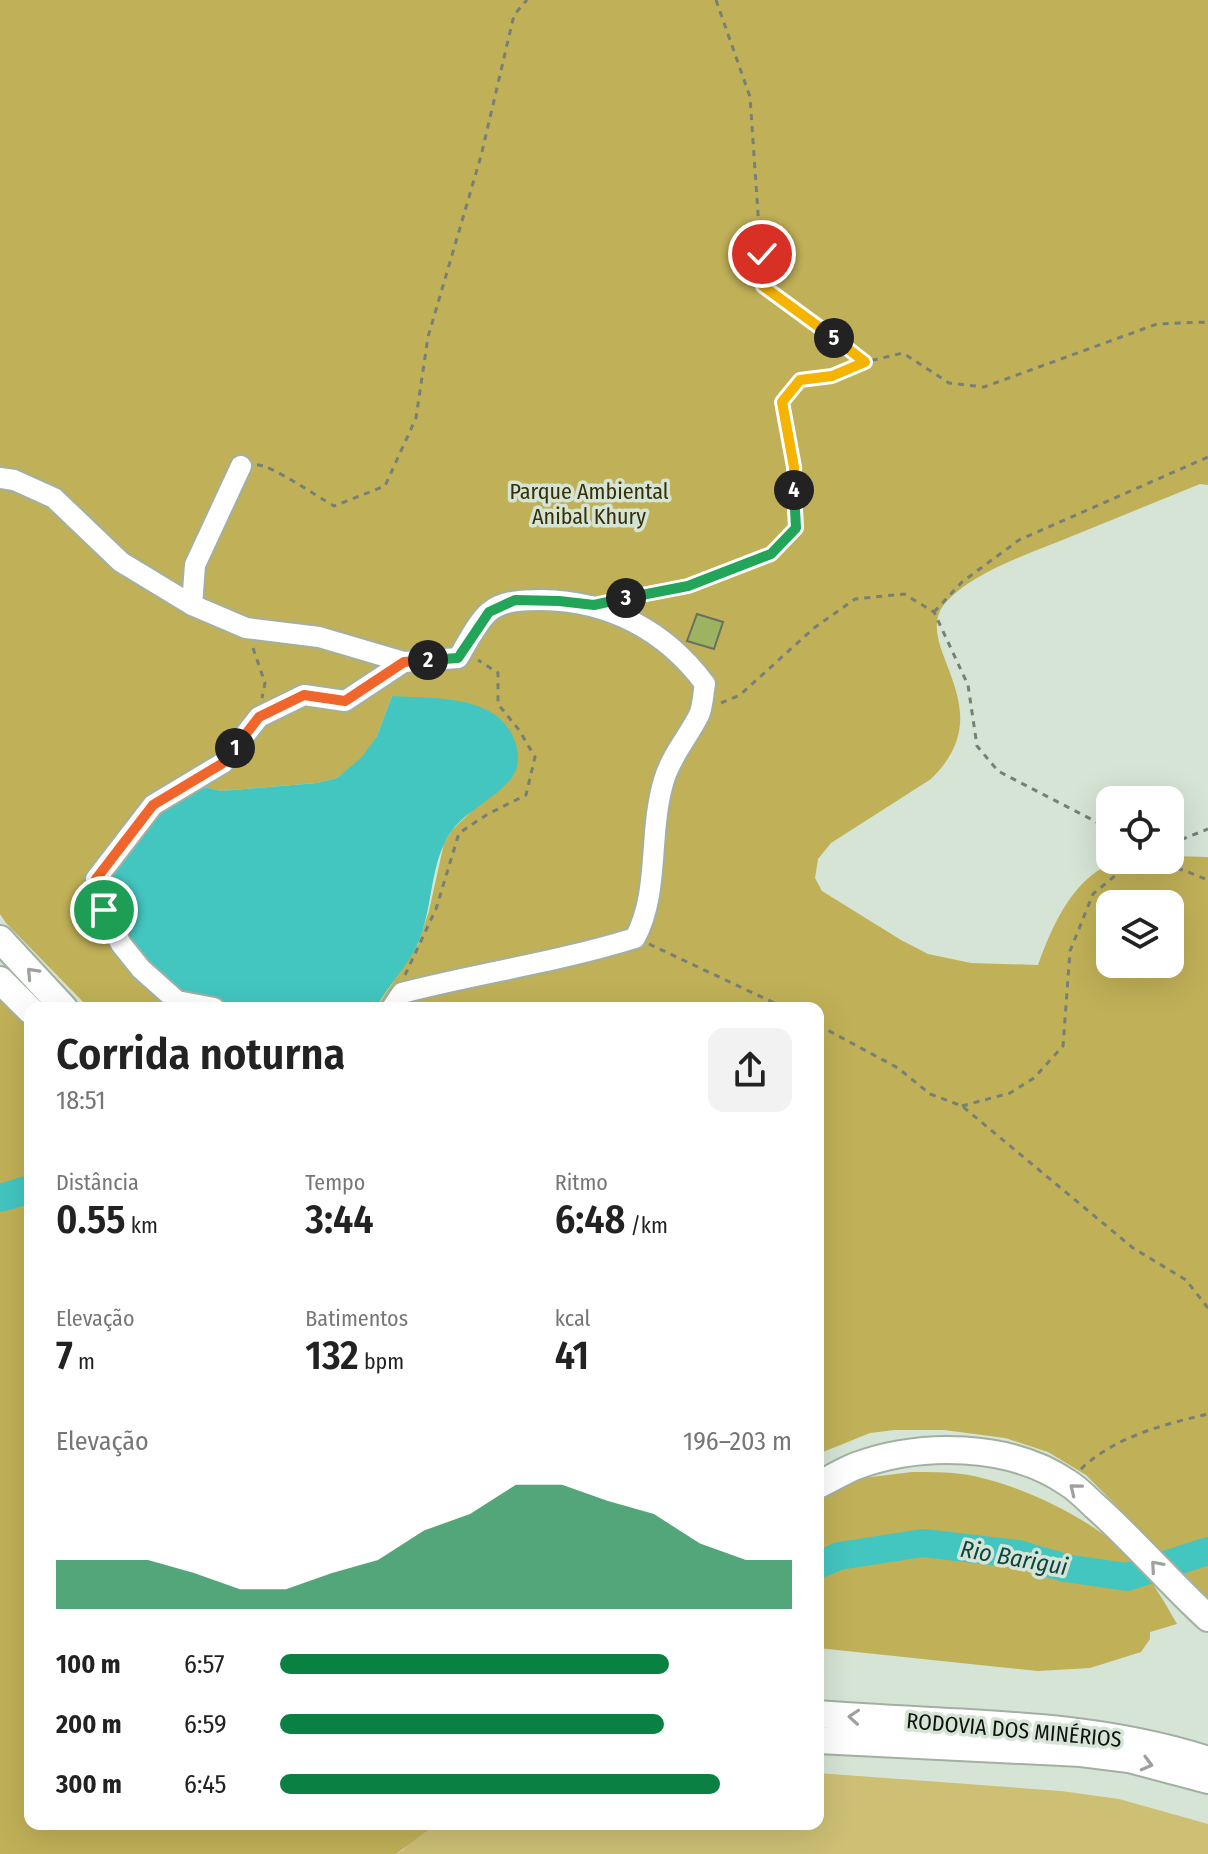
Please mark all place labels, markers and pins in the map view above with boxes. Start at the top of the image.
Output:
pin [728,220,796,288]
pin: 5 [814,318,854,358]
pin: 4 [774,470,814,510]
pin: 3 [606,578,646,618]
pin: 2 [408,640,448,680]
pin: 1 [215,728,255,768]
pin [70,876,138,944]

